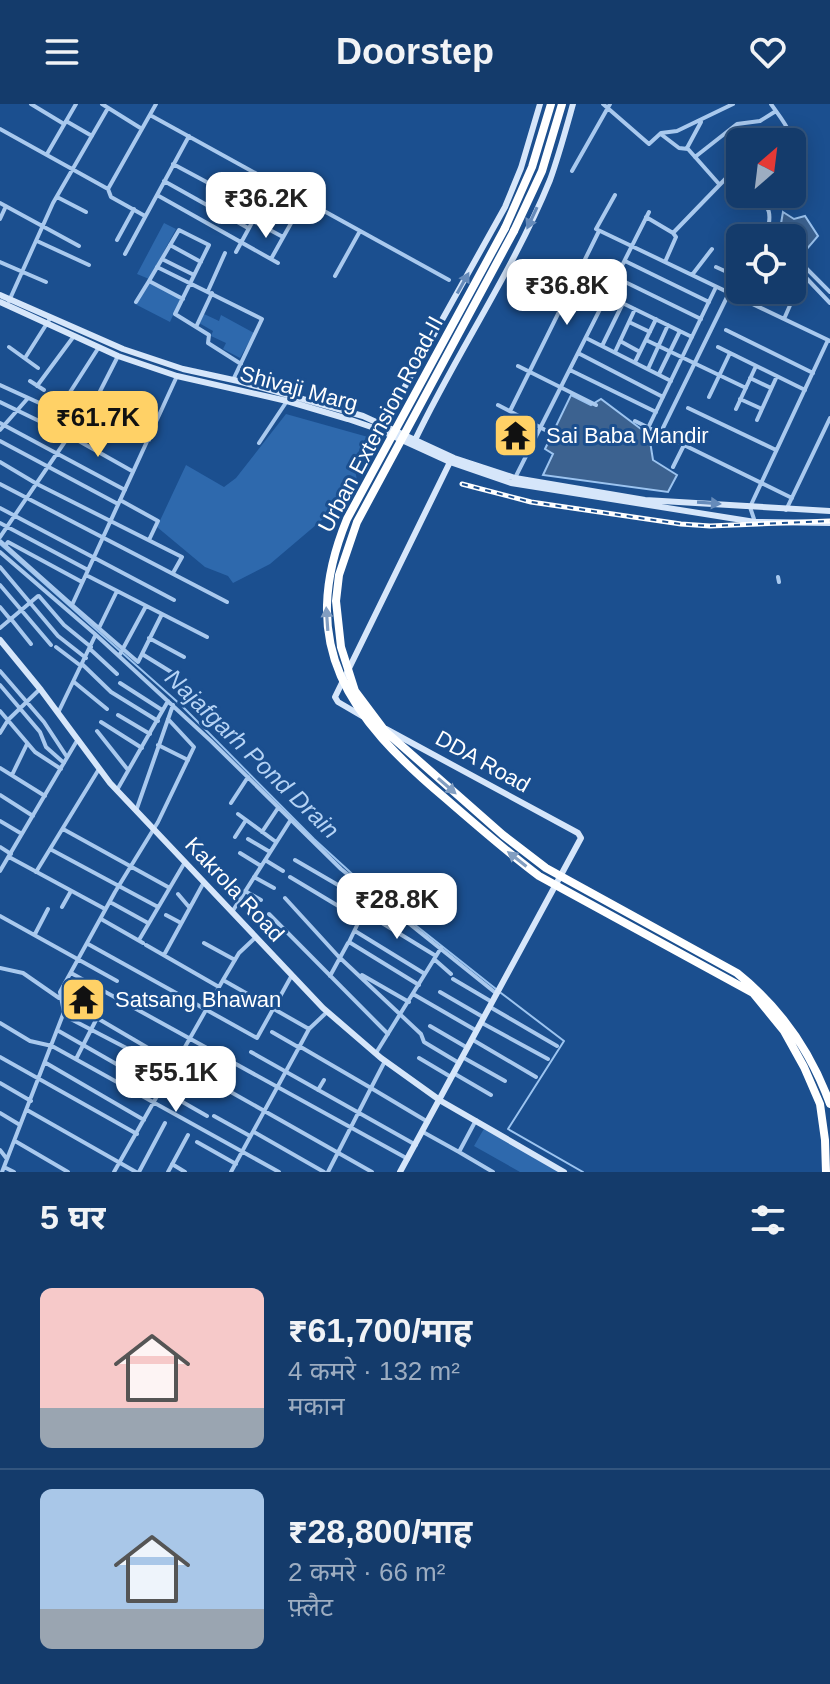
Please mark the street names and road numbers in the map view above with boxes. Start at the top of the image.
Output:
street label: Urban Extension Road-II [313,312,448,536]
street label: Shivaji Marg [237,361,361,416]
street label: DDA Road [431,725,534,798]
street label: Kakrola Road [180,832,289,947]

